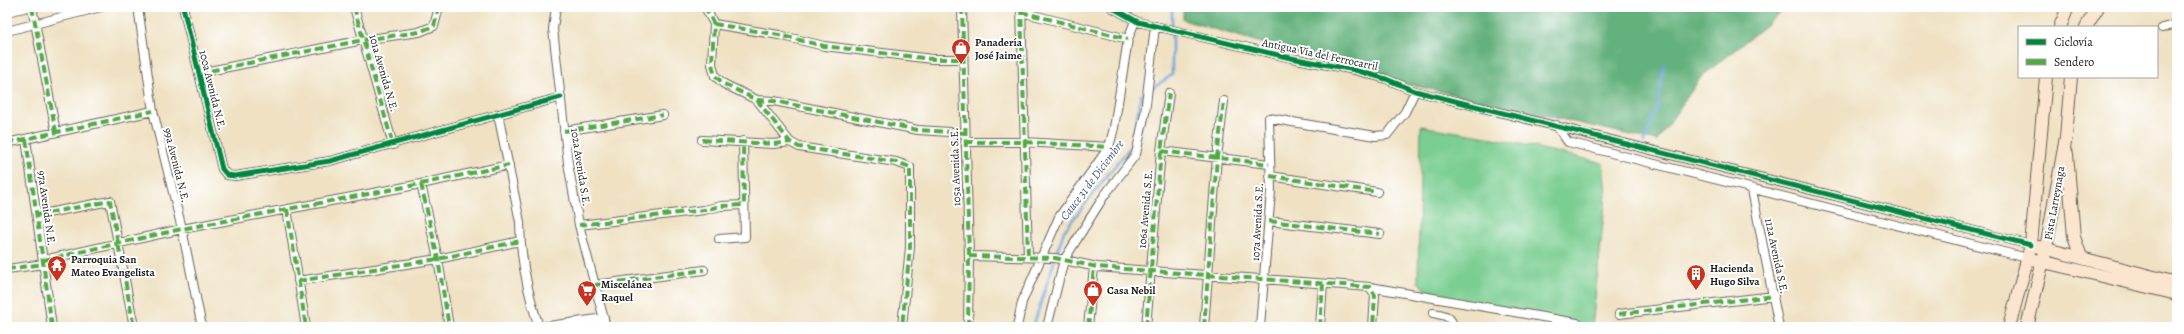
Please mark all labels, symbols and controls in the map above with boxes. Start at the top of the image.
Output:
legend [2018,26,2158,78]
street label: 101a Avenida N.E. [365,33,402,114]
text: Ciclovía [2054,34,2093,50]
place label: Panadería José Jaime [975,35,1023,63]
street label: Antigua Vía del Ferrocarril [1260,35,1379,74]
shop icon: Panadería José Jaime [950,37,972,65]
street label: 100a Avenida N.E. [195,49,230,132]
text: Sendero [2054,54,2094,70]
street label: 99a Avenida N.E. [160,126,193,204]
street label: 102a Avenida S.E. [567,127,594,207]
street label: 105a Avenida S.E. [947,128,964,206]
water label: Cauce 31 de Diciembre [1056,136,1128,224]
street label: Pista Larreynaga [2041,164,2069,241]
street label: 97a Avenida N.E. [34,169,59,247]
street label: 106a Avenida S.E. [1135,169,1156,249]
street label: 107a Avenida S.E. [1248,183,1267,261]
street label: 112a Avenida S.E. [1761,217,1792,295]
place label: Parroquia San Mateo Evangelista [71,252,155,280]
temple icon: Parroquia San Mateo Evangelista [46,254,68,282]
place label: Hacienda Hugo Silva [1710,261,1760,289]
building icon: Hacienda Hugo Silva [1685,263,1707,291]
place label: Miscelánea Raquel [601,277,653,305]
supermarket icon: Miscelánea Raquel [576,279,598,307]
shop icon: Casa Nebil [1082,279,1104,307]
place label: Casa Nebil [1107,283,1155,298]

